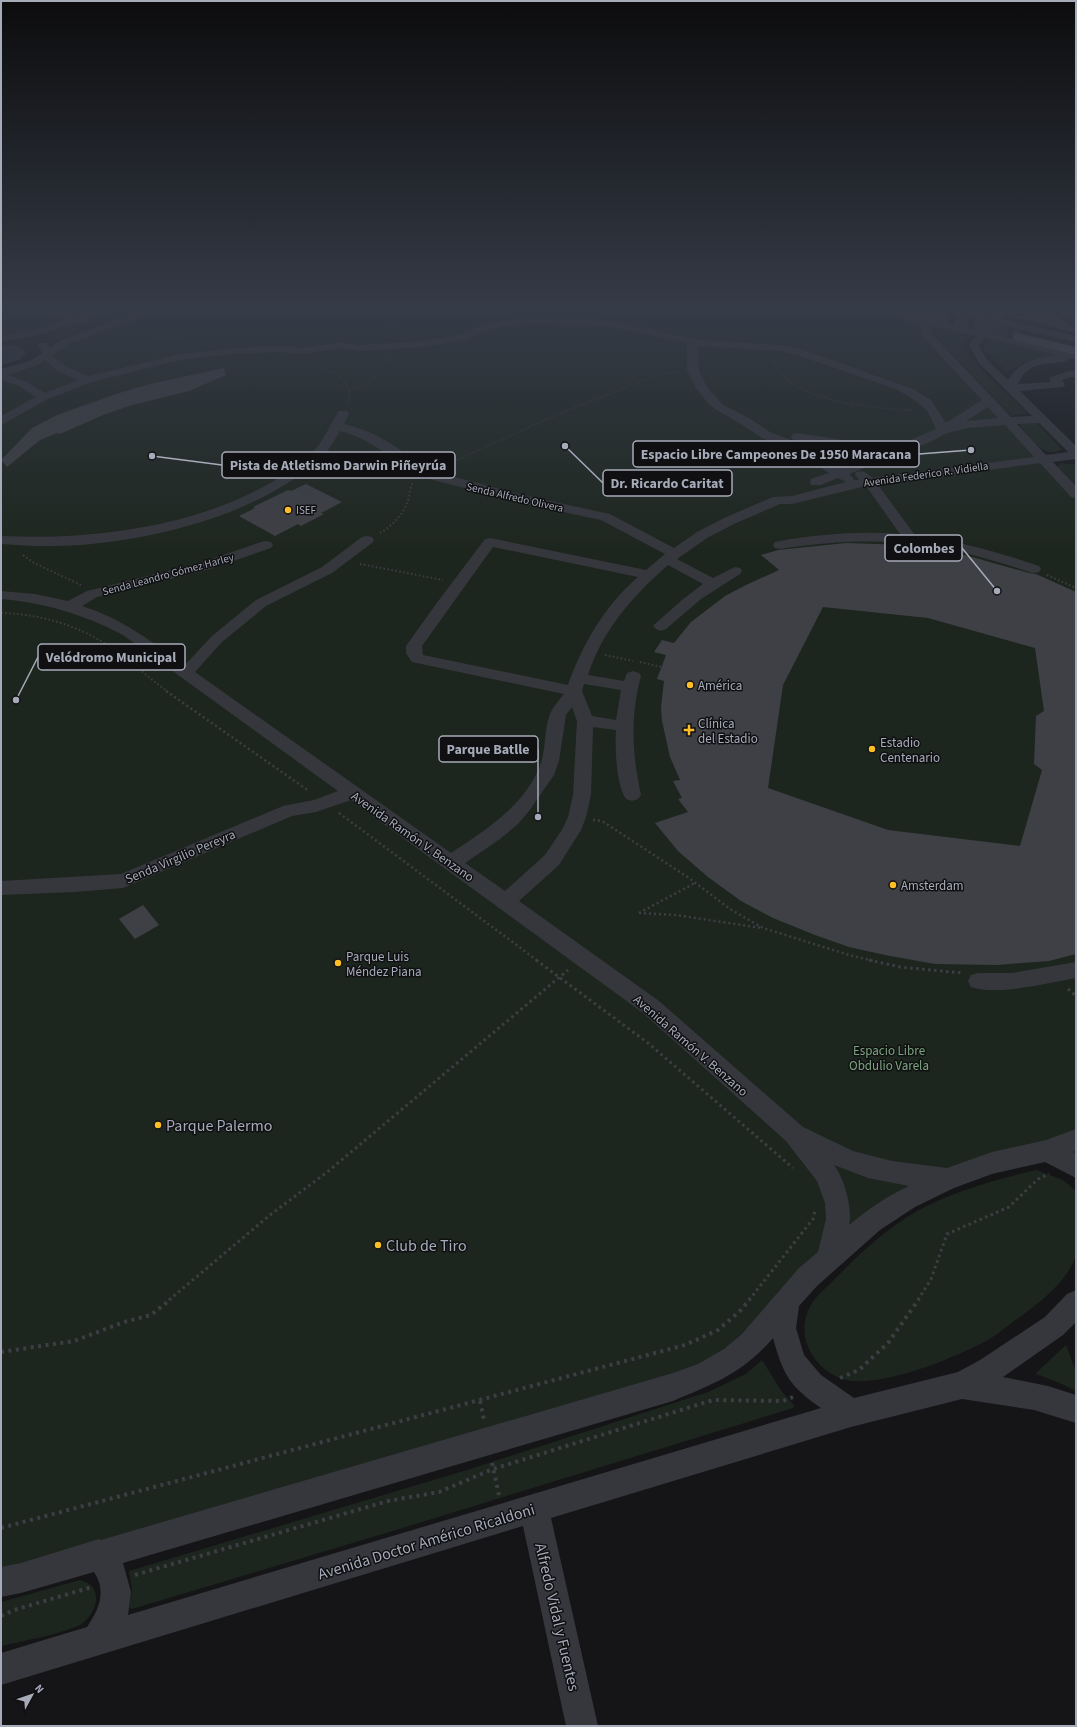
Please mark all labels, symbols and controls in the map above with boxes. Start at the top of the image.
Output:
callout: Espacio Libre Campeones De 1950 Maracana [633,441,919,467]
text: Espacio Libre Campeones De 1950 Maracana [641,445,911,465]
callout: Pista de Atletismo Darwin Piñeyrúa [222,452,455,478]
text: Pista de Atletismo Darwin Piñeyrúa [230,456,446,476]
street label: Avenida Federico R. Vidiella [863,458,989,491]
callout: Dr. Ricardo Caritat [603,470,732,496]
text: Dr. Ricardo Caritat [610,474,724,494]
street label: Senda Alfredo Olivera [465,479,565,516]
place label: ISEF [296,503,317,518]
marker: ISEF [283,505,293,515]
callout: Colombes [885,535,962,561]
text: Colombes [893,539,955,559]
street label: Senda Leandro Gómez Harley [101,550,235,599]
callout: Velódromo Municipal [38,644,185,670]
text: Velódromo Municipal [45,648,176,668]
place label: América [698,677,742,695]
marker: América [685,680,695,690]
place label: Clínica del Estadio [698,715,758,748]
marker: Clínica del Estadio [683,724,695,736]
place label: Estadio Centenario [880,734,940,767]
callout: Parque Batlle [439,736,538,762]
text: Parque Batlle [447,740,529,760]
marker: Estadio Centenario [867,744,877,754]
street label: Avenida Ramón V. Benzano [347,787,478,886]
street label: Senda Virgilio Pereyra [122,826,238,888]
place label: Amsterdam [901,877,964,895]
marker: Amsterdam [888,880,898,890]
place label: Parque Luis Méndez Piana [346,948,422,981]
marker: Parque Luis Méndez Piana [333,958,343,968]
street label: Avenida Ramón V. Benzano [629,991,751,1101]
park label: Espacio Libre Obdulio Varela [849,1042,929,1075]
place label: Parque Palermo [166,1115,273,1137]
marker: Parque Palermo [153,1120,163,1130]
place label: Club de Tiro [386,1235,467,1257]
marker: Club de Tiro [373,1240,383,1250]
street label: Avenida Doctor Américo Ricaldoni [315,1498,537,1585]
street label: Alfredo Vidal y Fuentes [529,1541,585,1694]
north arrow [12,1675,52,1715]
text: N [31,1681,47,1697]

